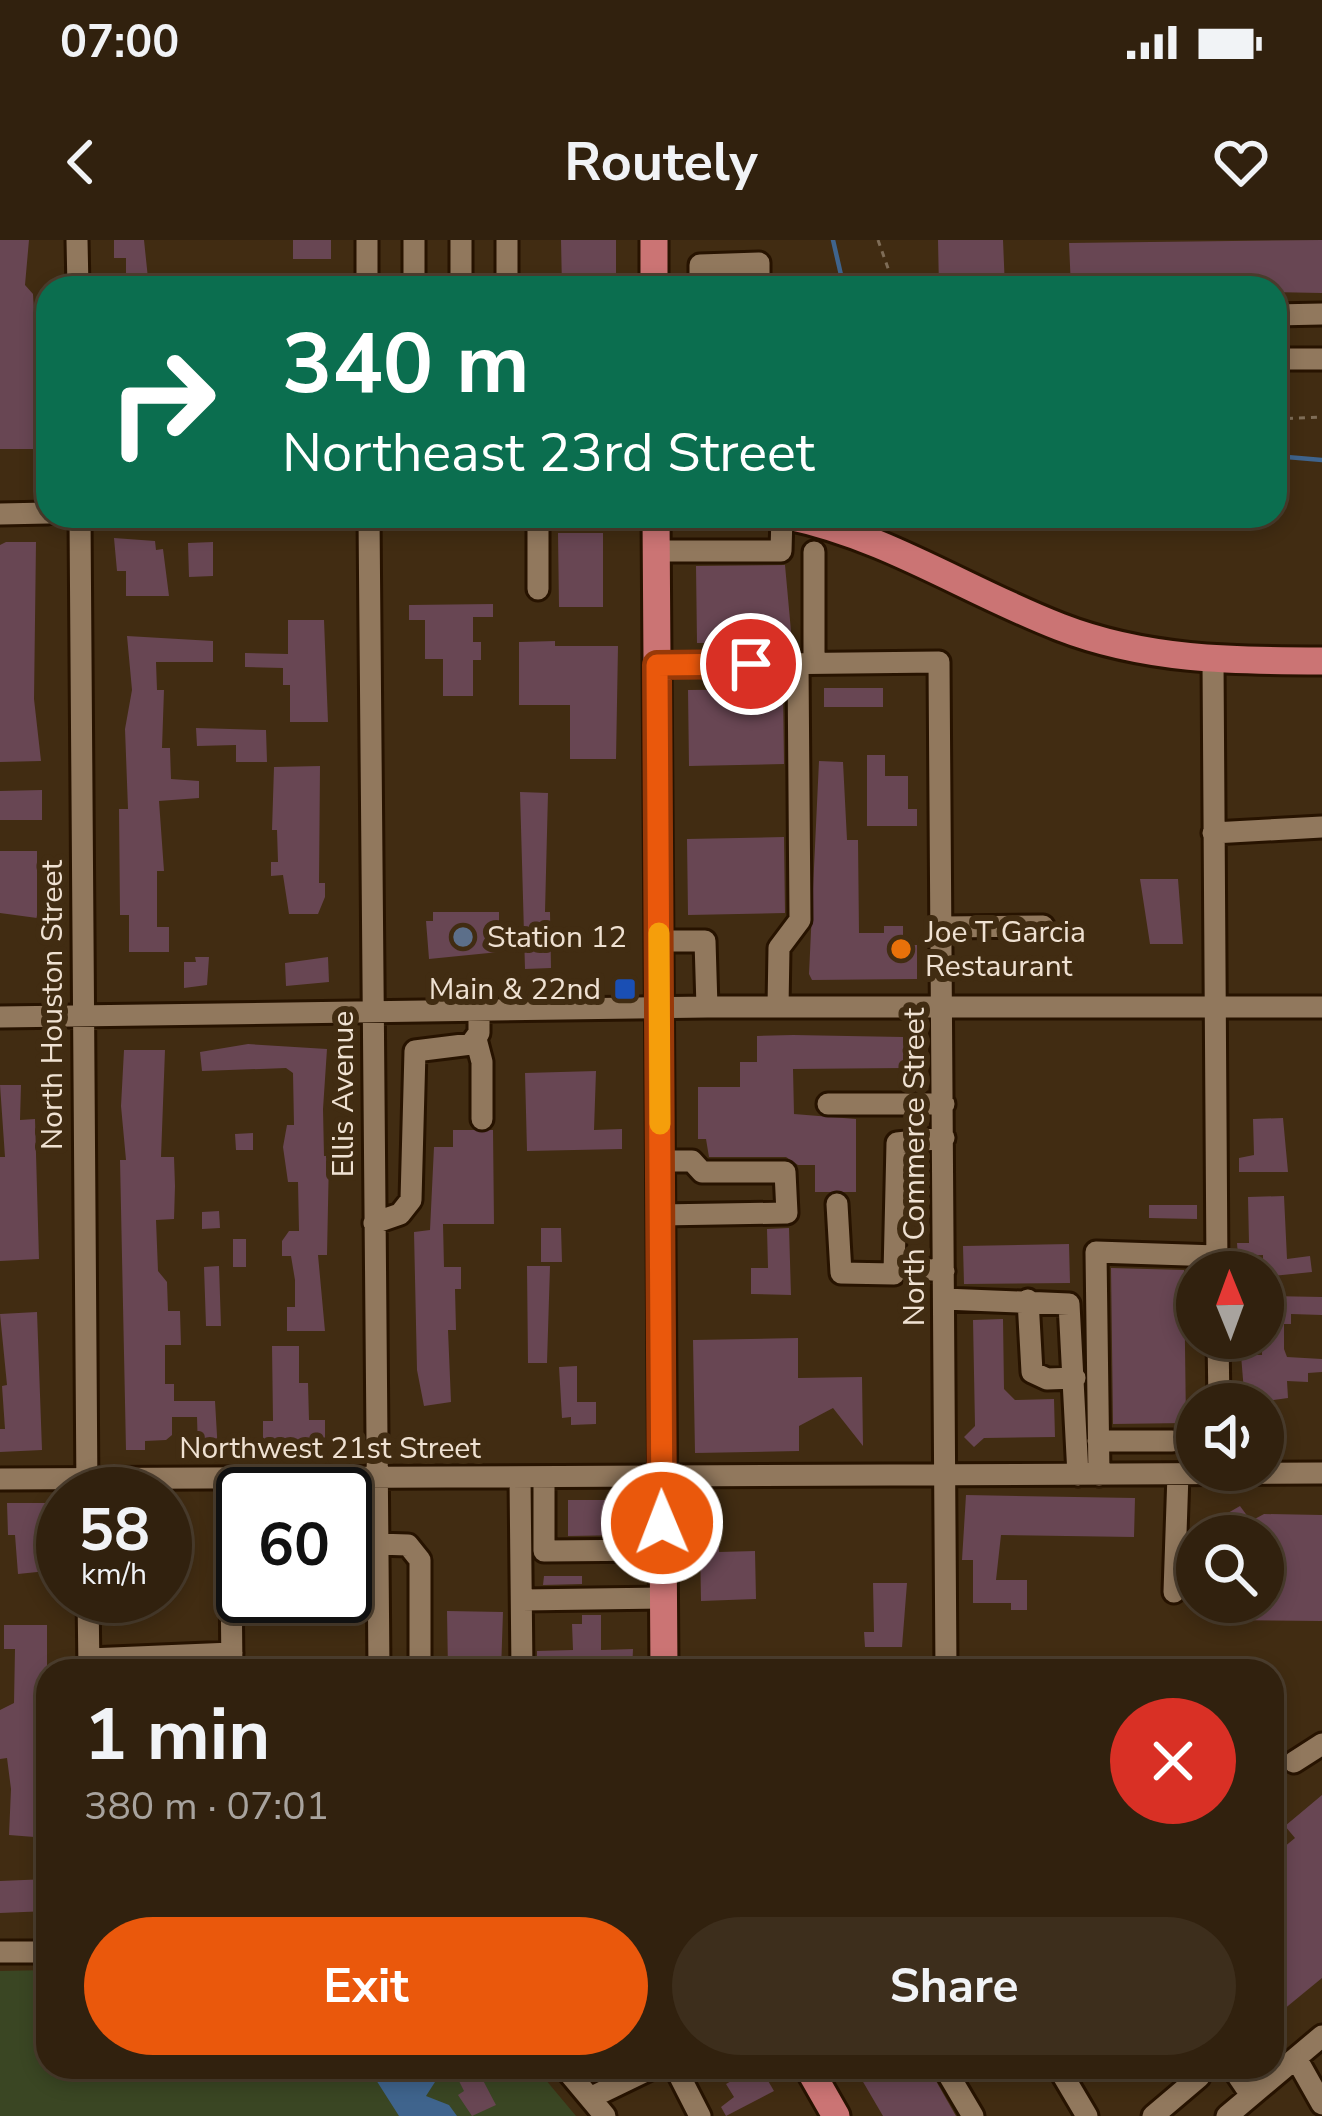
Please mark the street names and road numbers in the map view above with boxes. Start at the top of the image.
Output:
street label: North Houston Street [32,860,73,1150]
street label: North Commerce Street [894,1007,935,1326]
street label: Ellis Avenue [323,1011,364,1177]
street label: Northwest 21st Street [179,1428,481,1469]

